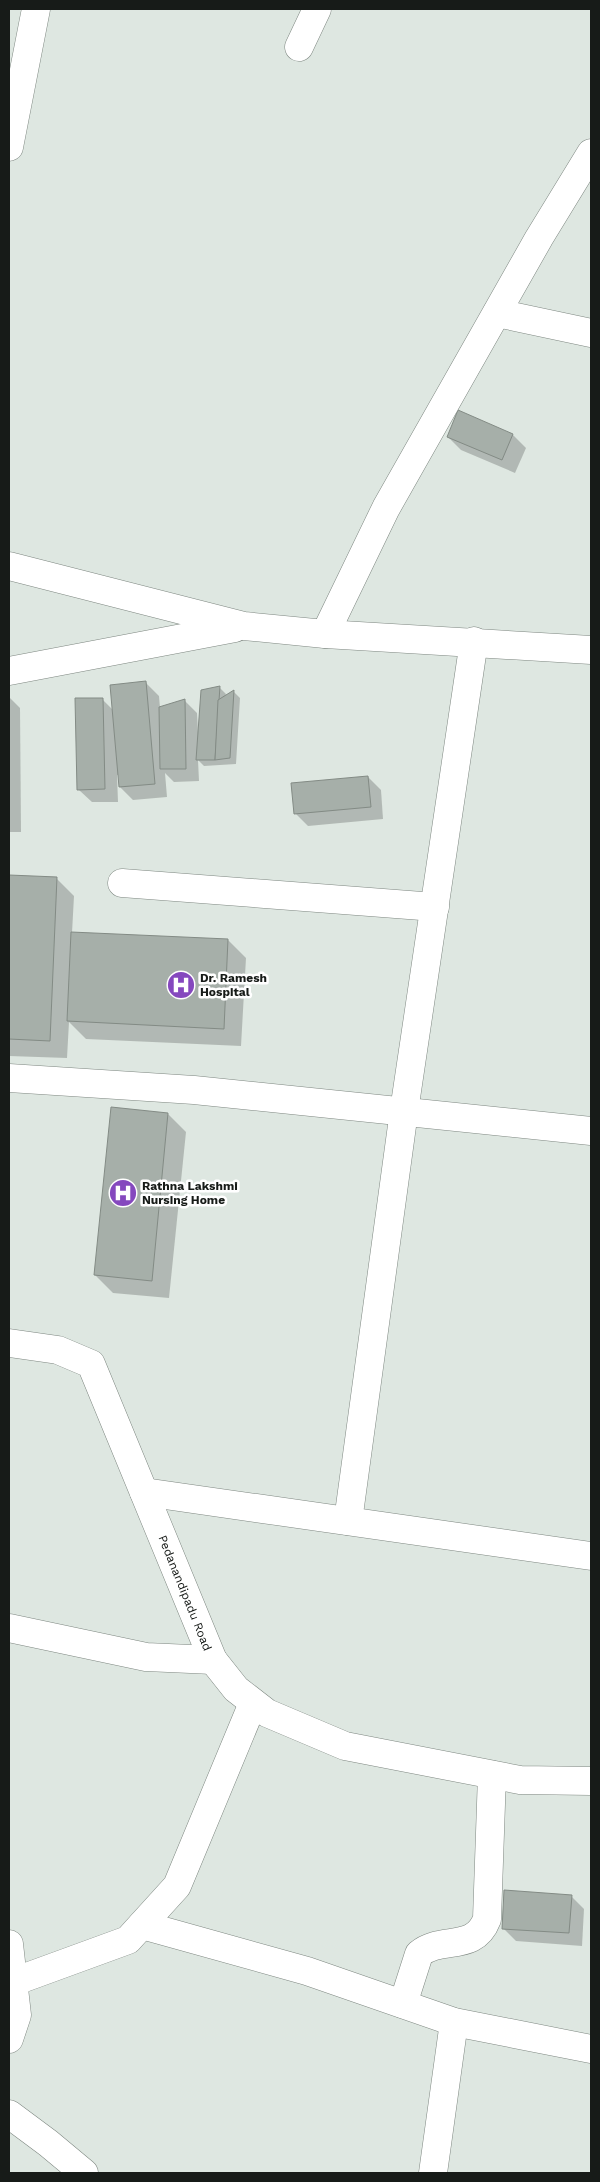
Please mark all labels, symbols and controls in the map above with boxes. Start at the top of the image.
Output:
hospital icon: Dr. Ramesh Hospital [166,970,196,1000]
place label: Dr. Ramesh Hospital [200,971,267,999]
hospital icon: Rathna Lakshmi Nursing Home [108,1178,138,1208]
place label: Rathna Lakshmi Nursing Home [142,1179,238,1207]
street label: Pedanandipadu Road [155,1533,215,1653]

